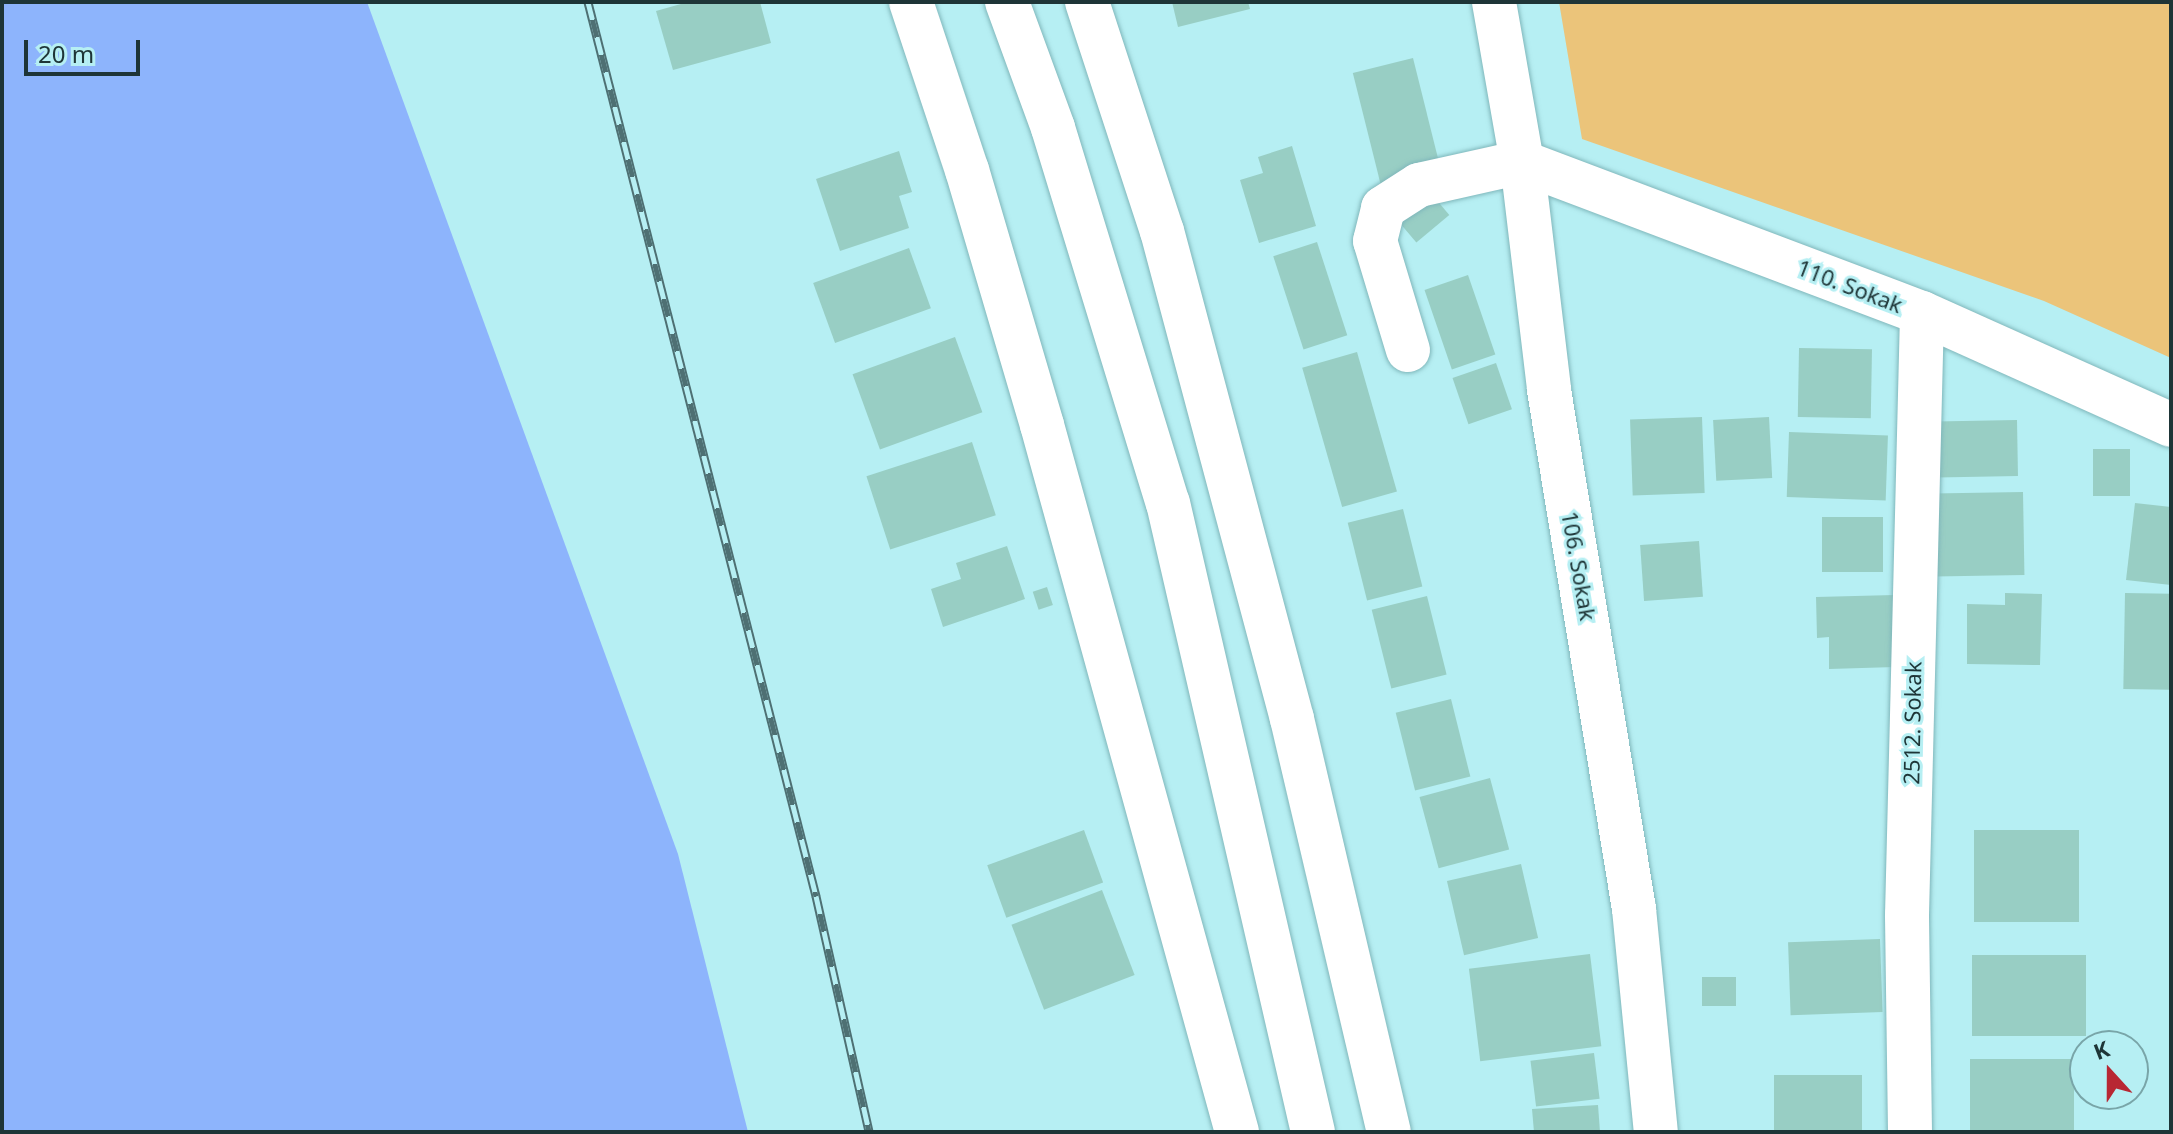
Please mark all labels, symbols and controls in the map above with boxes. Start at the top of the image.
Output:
scale bar [28,24,144,74]
text: 20 m [38,37,94,70]
street label: 110. Sokak [1794,254,1906,318]
street label: 106. Sokak [1556,509,1602,623]
street label: 2512. Sokak [1898,661,1926,785]
north arrow [2069,1030,2149,1110]
text: K [2089,1033,2113,1066]

